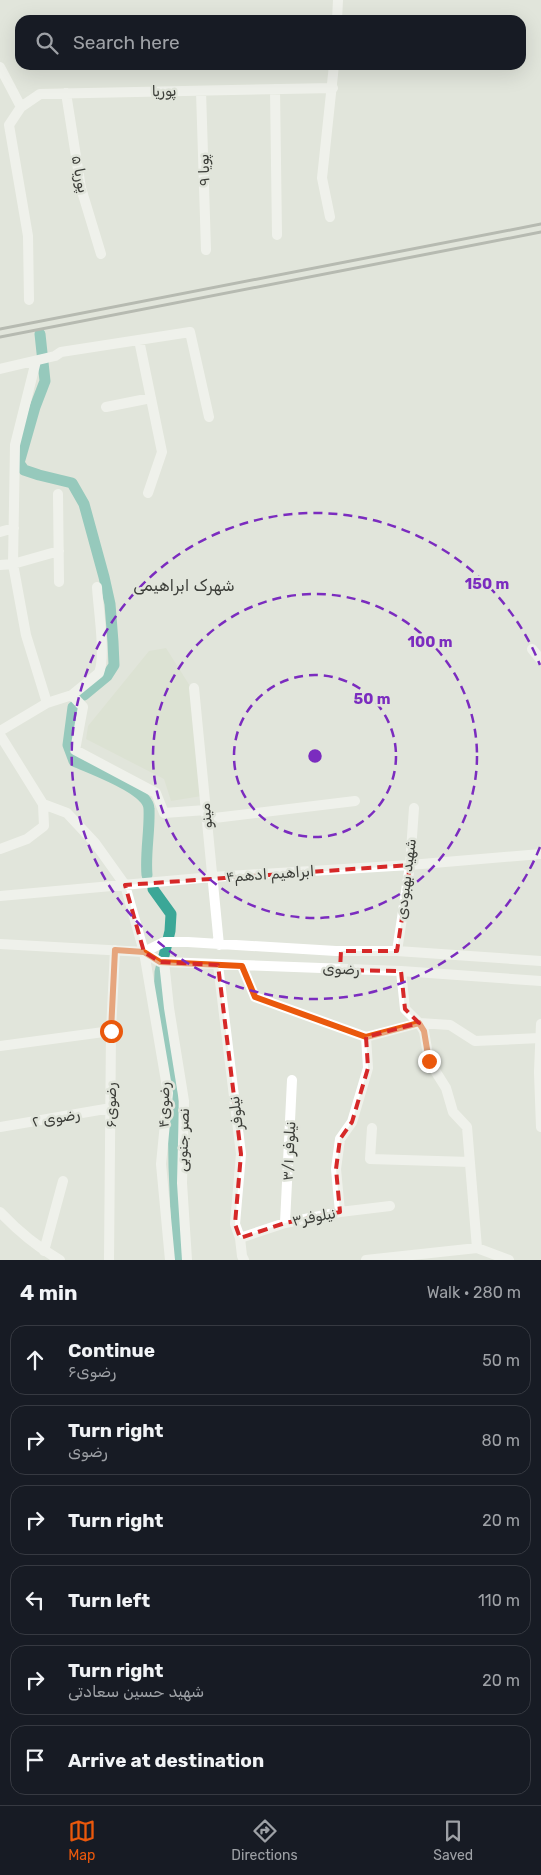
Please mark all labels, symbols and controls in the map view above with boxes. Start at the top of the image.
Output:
search box [15,15,526,70]
icon: search [33,29,61,57]
text: Search here [73,31,180,54]
street label: پوریا [151,82,177,101]
street label: پوریا ۵ [67,154,92,195]
street label: پویا ۹ [194,154,215,186]
text: 150 m [465,575,509,593]
district label: شهرک ابراهیمی [133,576,235,596]
text: 100 m [408,633,452,651]
text: 50 m [354,690,390,708]
centre of rings [306,747,324,765]
street label: مینو [196,802,216,830]
street label: شهید بهبودی [392,838,420,920]
street label: ابراهیم ادهم۴ [225,862,315,887]
street label: رضوی [322,959,360,979]
route start [100,1020,123,1043]
route end [418,1050,441,1073]
street label: رضوی۶ [102,1082,120,1128]
street label: رضوی۴ [155,1082,173,1128]
street label: نیلوفر [225,1095,247,1132]
street label: رضوی ۲ [31,1105,81,1131]
street label: نصر جنوبی [173,1108,193,1172]
street label: نیلوفر ۳/۱ [278,1121,300,1181]
street label: نیلوفر۳ [291,1204,337,1230]
text: 4 min [20,1280,78,1305]
text: Walk · 280 m [427,1283,521,1302]
text: Continue [68,1339,155,1362]
icon: ahead [21,1346,49,1374]
text: 50 m [482,1351,520,1370]
text: رضوی۶ [68,1362,116,1381]
text: Turn right [68,1419,163,1442]
icon: right [21,1426,49,1454]
text: 80 m [482,1431,520,1450]
text: رضوی [68,1442,108,1461]
icon: right [21,1506,49,1534]
text: Turn right [68,1509,163,1532]
text: 20 m [482,1511,520,1530]
icon: left [21,1586,49,1614]
text: Turn left [68,1589,150,1612]
text: 110 m [478,1591,520,1610]
text: Turn right [68,1659,163,1682]
icon: right [21,1666,49,1694]
text: 20 m [482,1671,520,1690]
text: شهید حسین سعادتی [68,1682,204,1701]
icon: arrive [21,1746,49,1774]
text: Arrive at destination [68,1749,264,1772]
tab: Map [68,1817,96,1864]
tab: Directions [231,1817,298,1864]
tab: Saved [433,1817,473,1864]

